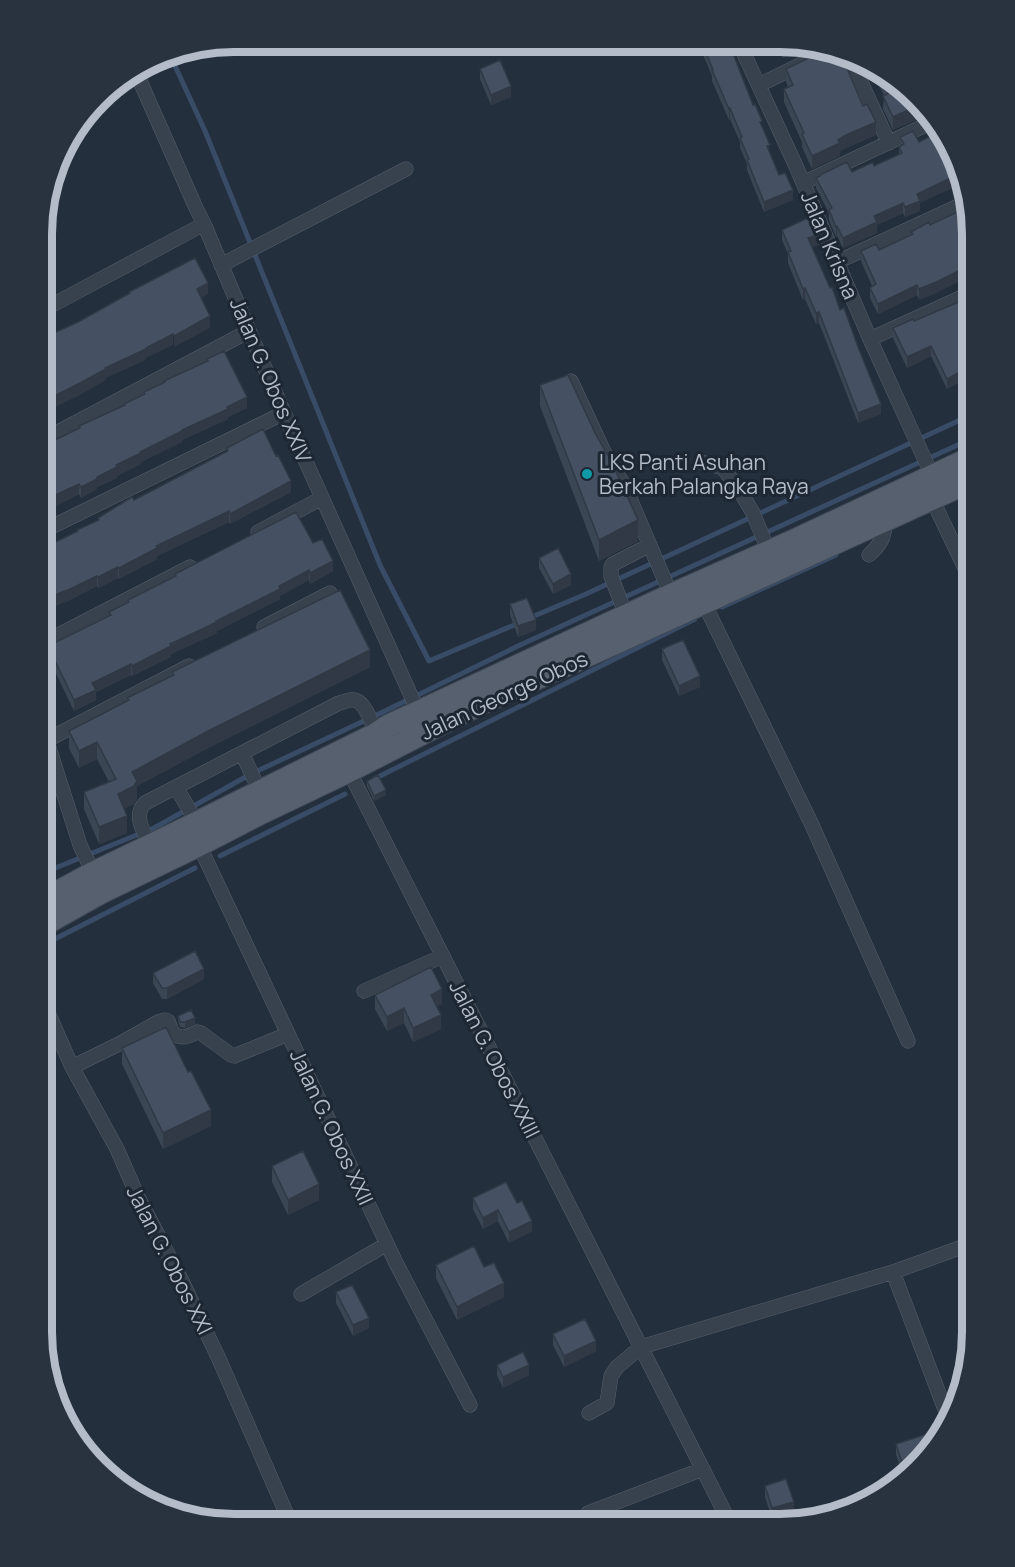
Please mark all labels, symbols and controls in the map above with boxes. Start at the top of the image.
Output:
street label: Jalan Krisna [795,187,865,303]
street label: Jalan G. Obos XXIV [224,293,318,467]
place label: LKS Panti Asuhan Berkah Palangka Raya [599,448,809,500]
marker: LKS Panti Asuhan Berkah Palangka Raya [580,467,594,481]
street label: Jalan George Obos [416,644,592,746]
street label: Jalan G. Obos XXIII [443,975,547,1143]
street label: Jalan G. Obos XXII [284,1045,380,1209]
street label: Jalan G. Obos XXI [120,1181,220,1339]

